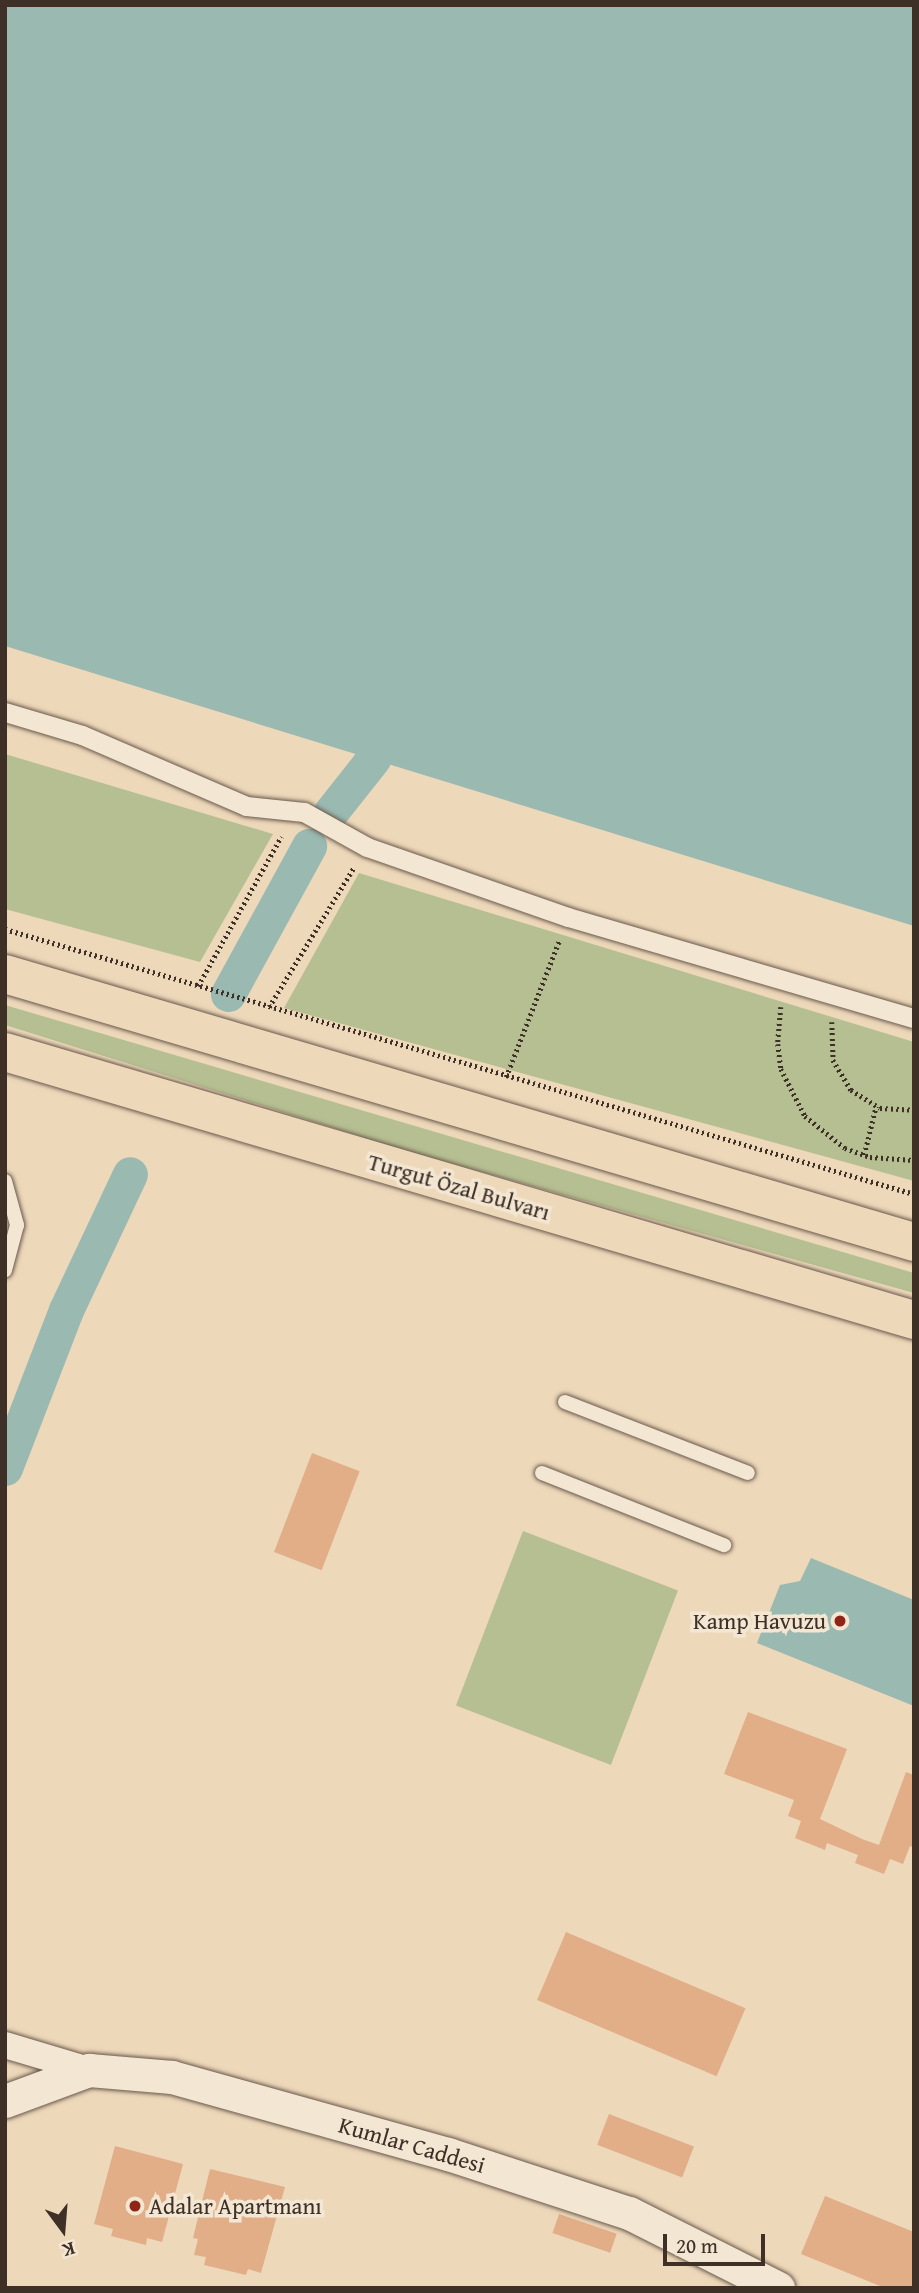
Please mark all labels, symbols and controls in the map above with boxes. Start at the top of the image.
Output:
street label: Turgut Özal Bulvarı [365,1148,553,1226]
place label: Kamp Havuzu [693,1607,826,1635]
marker: Kamp Havuzu [832,1613,848,1629]
street label: Kumlar Caddesi [336,2111,488,2179]
place label: Adalar Apartmanı [149,2192,322,2220]
north arrow [28,2195,98,2265]
marker: Adalar Apartmanı [127,2198,143,2214]
scale bar [667,2220,768,2264]
text: 20 m [676,2230,718,2261]
text: K [59,2235,78,2265]

